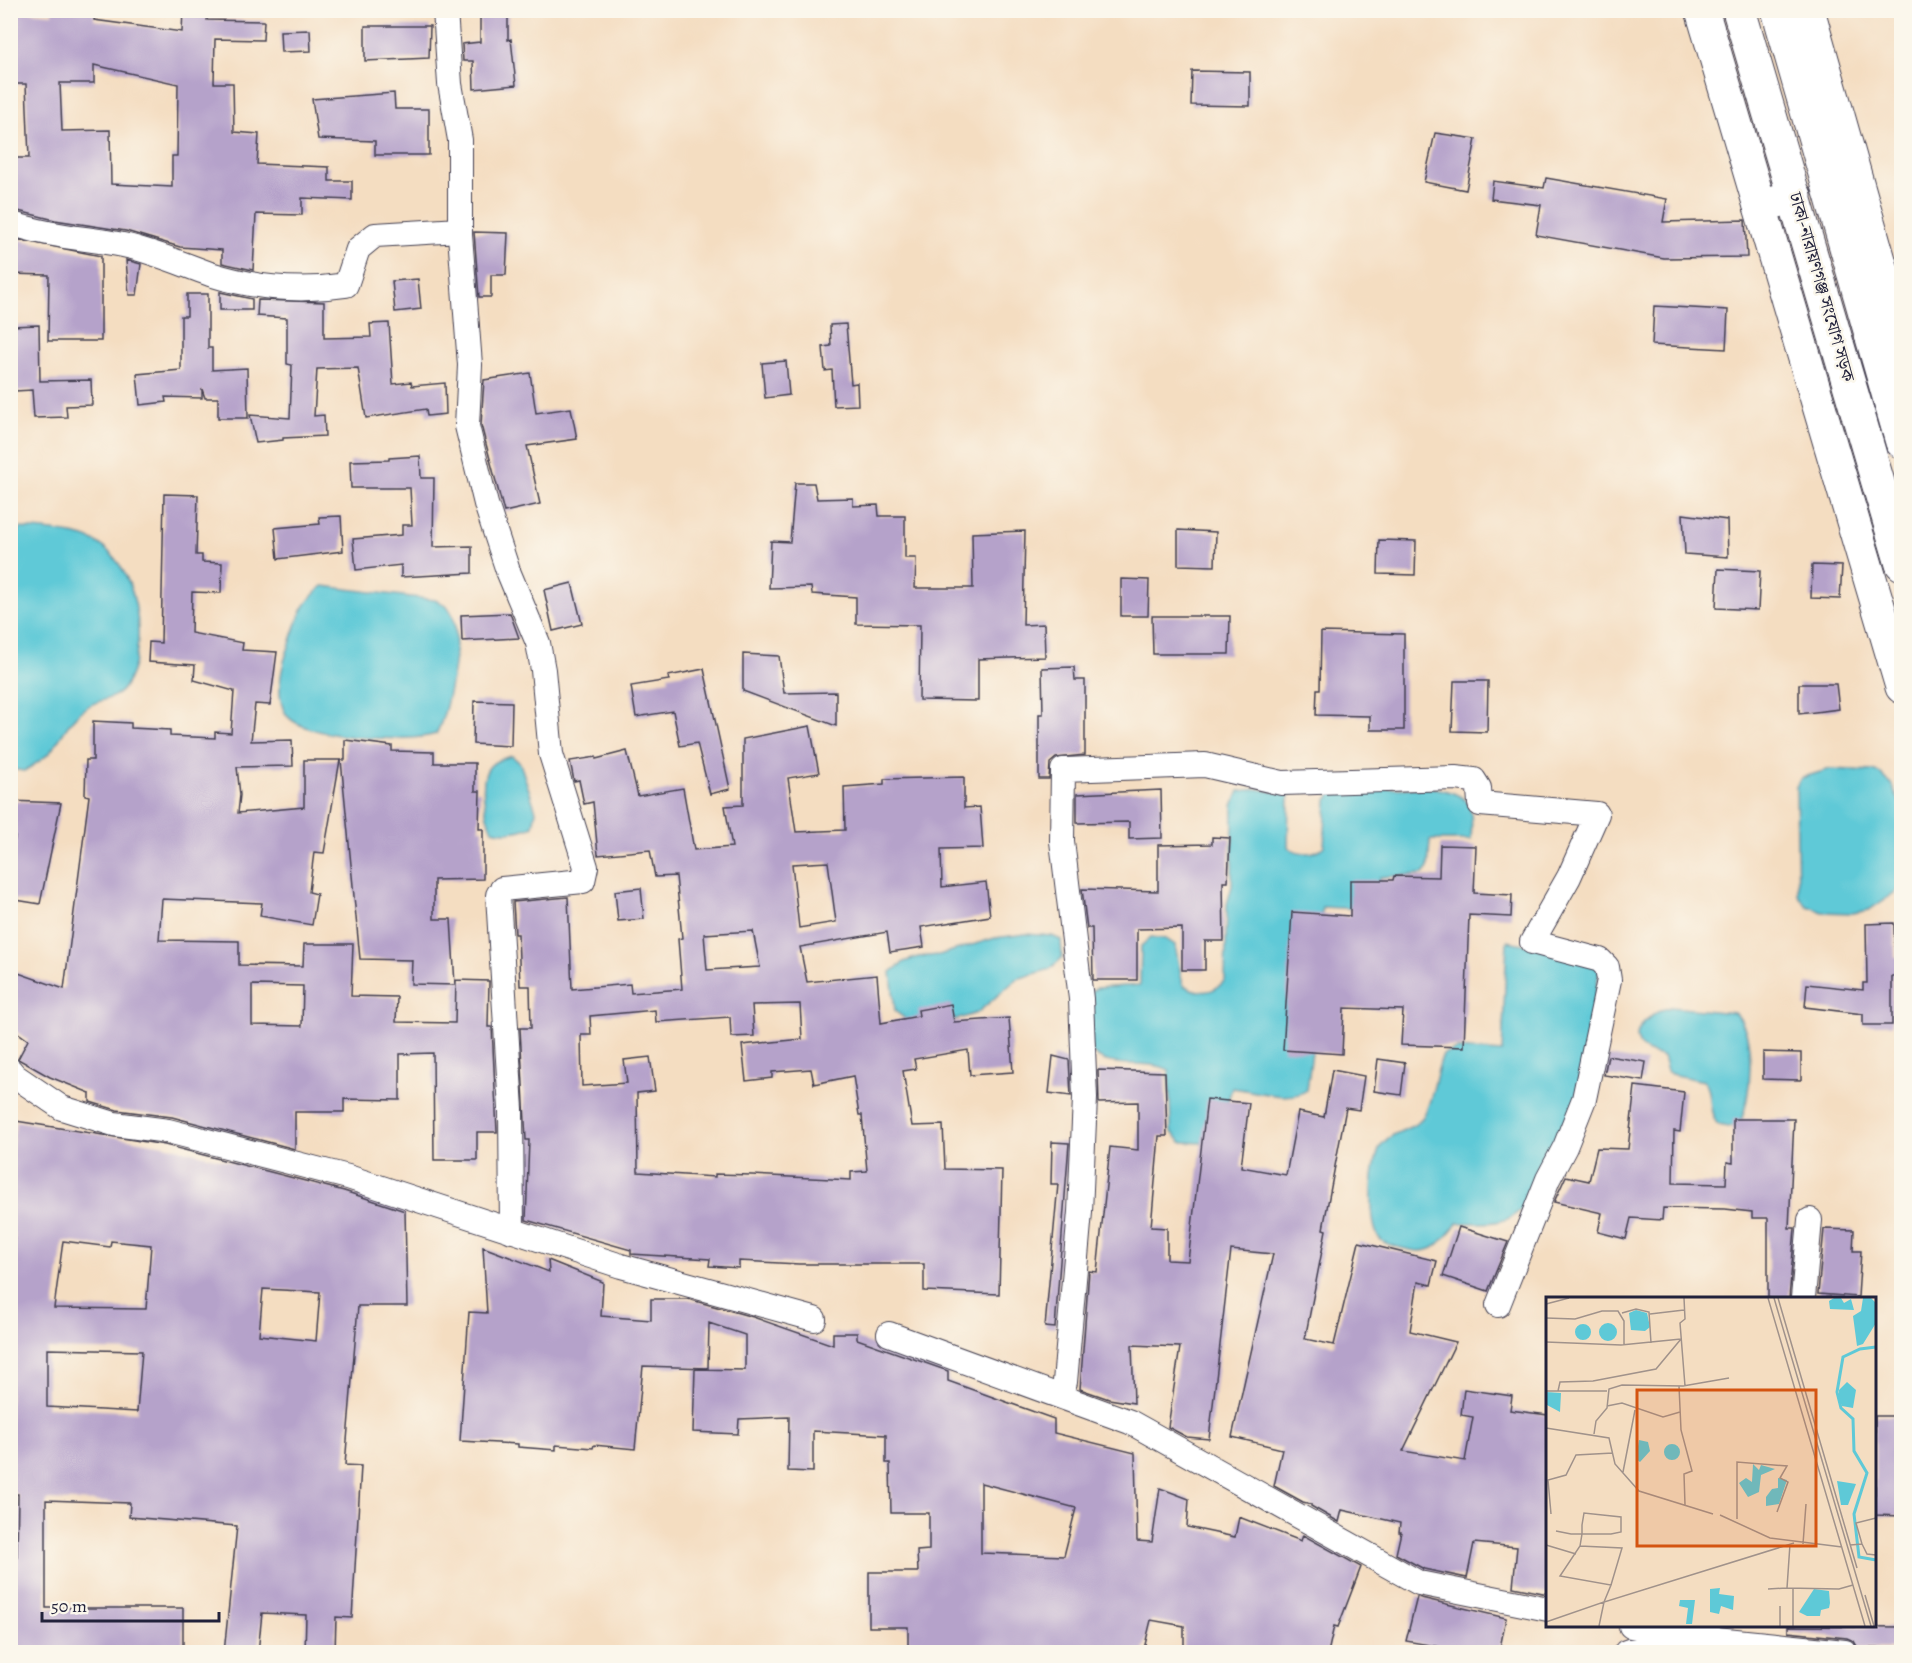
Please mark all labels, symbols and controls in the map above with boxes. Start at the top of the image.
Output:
street label: ঢাকা-নারায়ণগঞ্জ সংযোগ সড়ক [1783,189,1861,386]
inset map [1546,1297,1876,1627]
scale bar [42,1585,219,1623]
text: 50 m [51,1594,87,1618]

